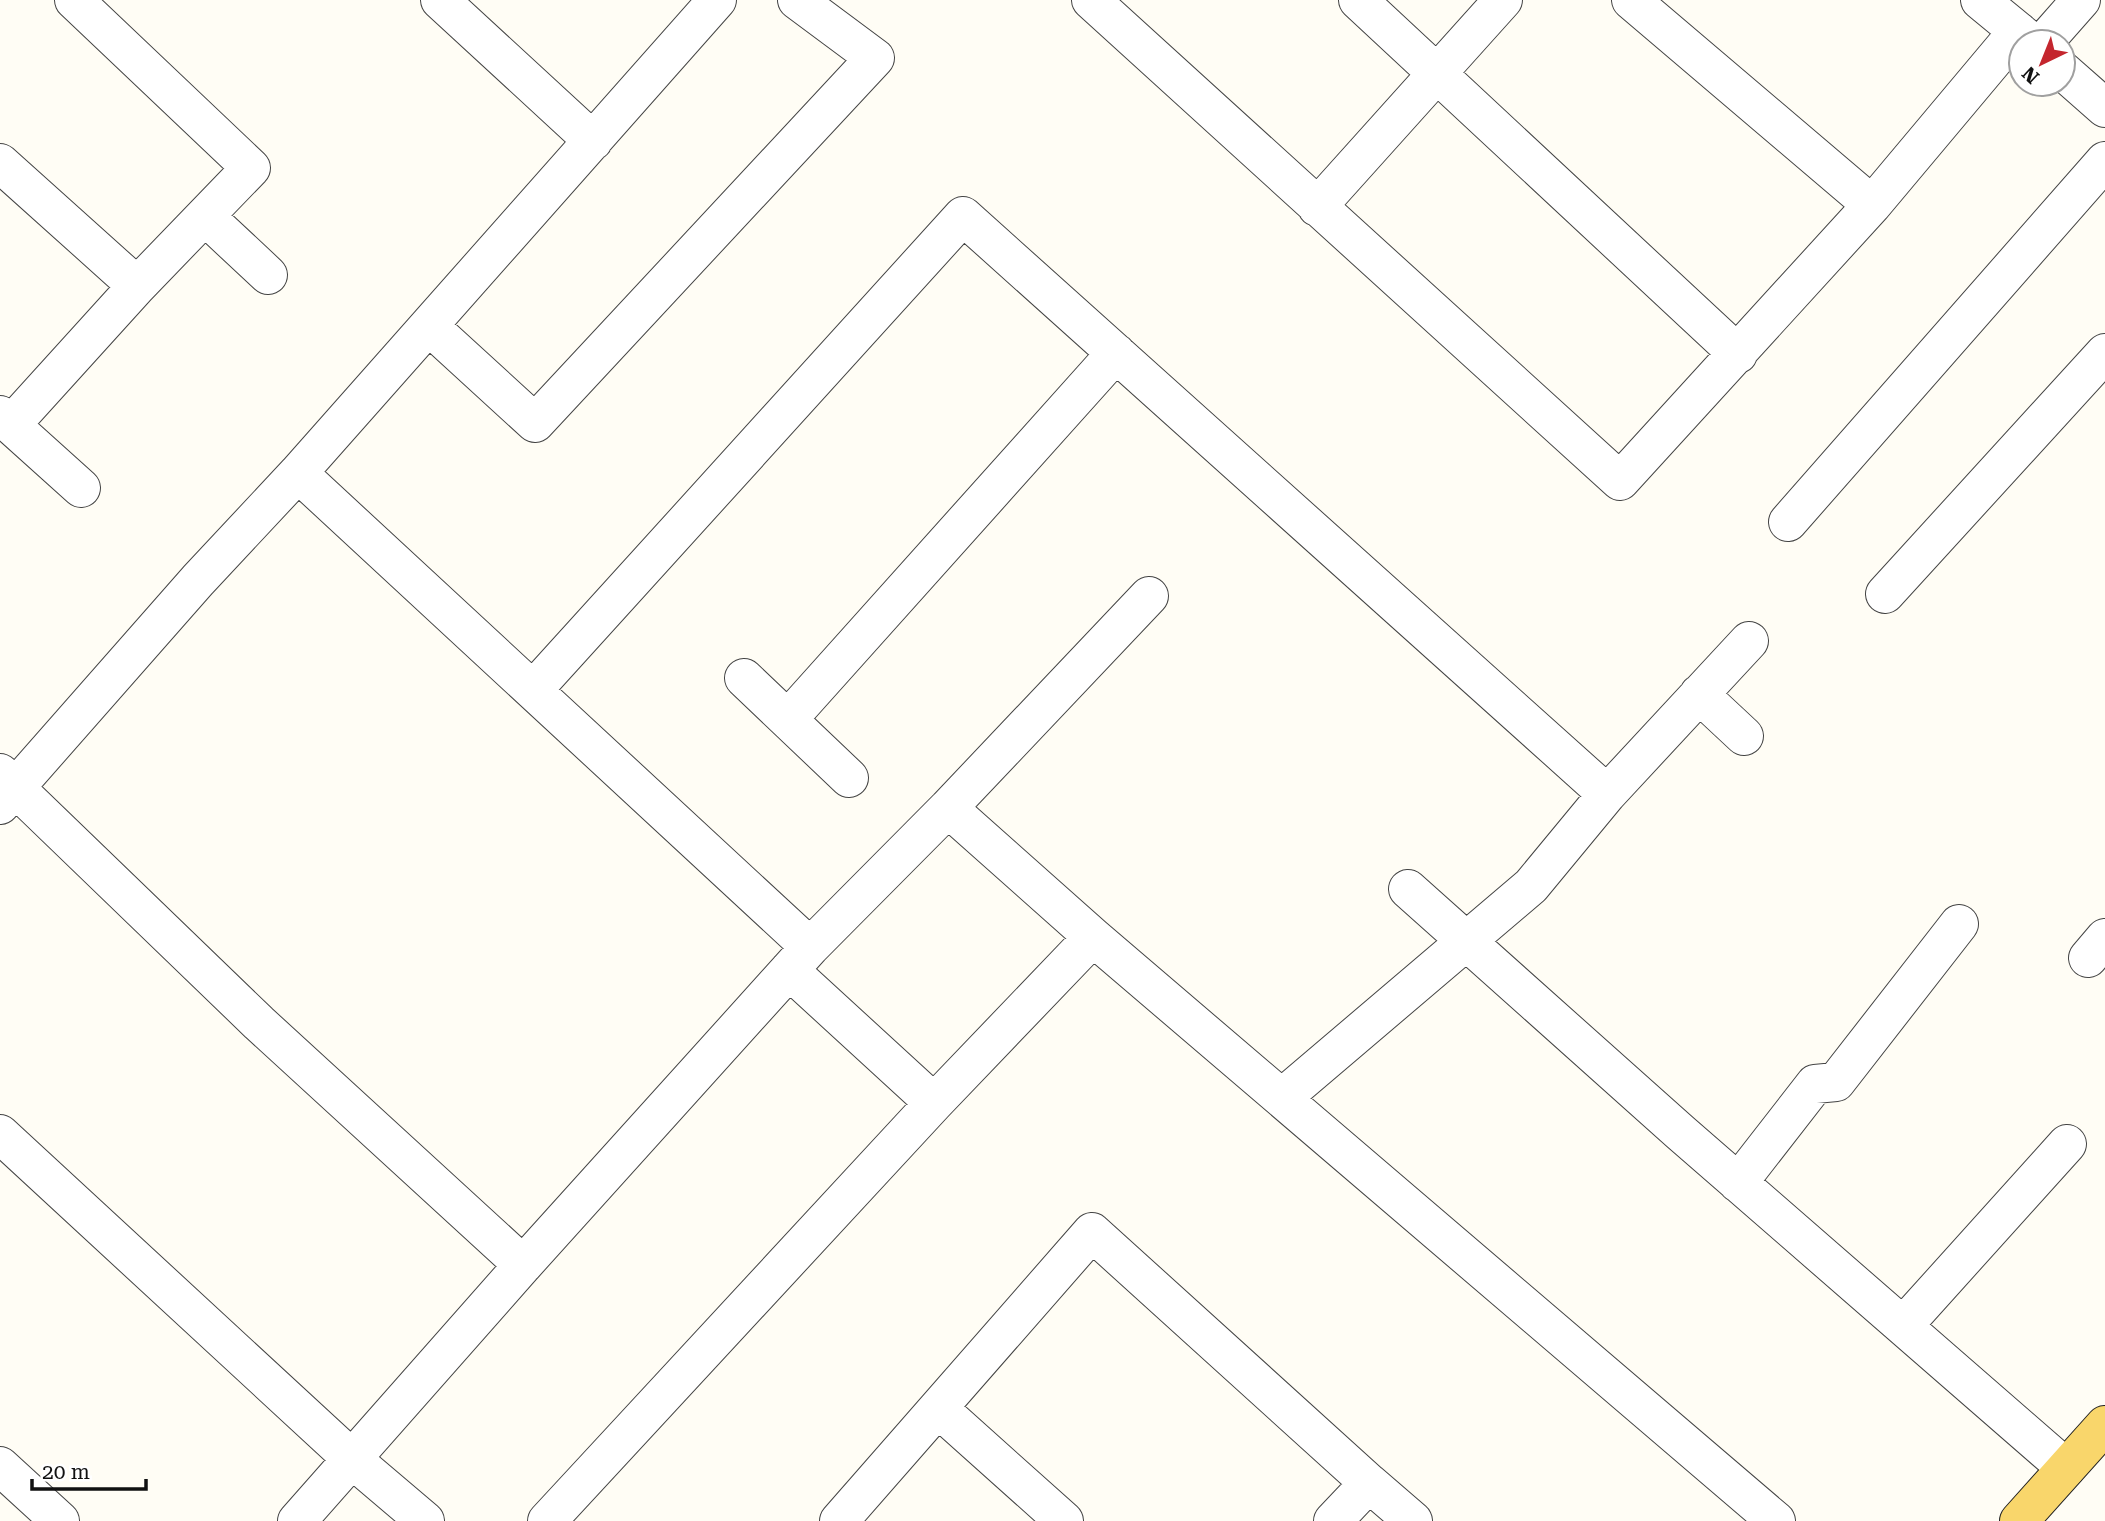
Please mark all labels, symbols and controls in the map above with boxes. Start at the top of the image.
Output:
north arrow [2007,28,2077,98]
text: N [2017,61,2044,88]
scale bar [32,1448,145,1492]
text: 20 m [42,1460,90,1484]

